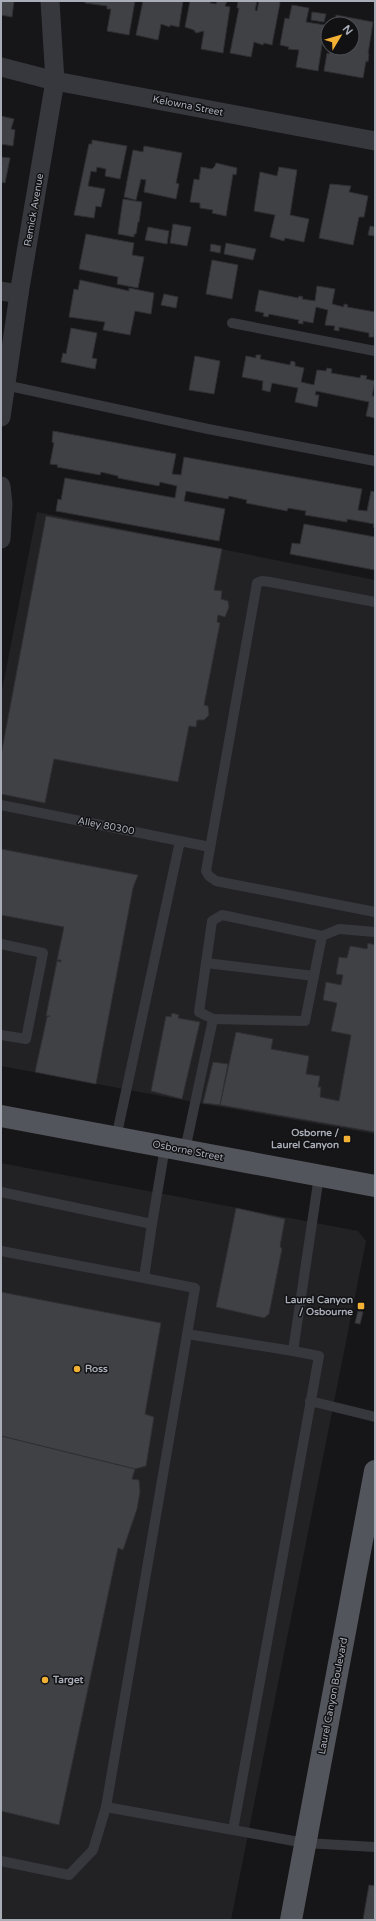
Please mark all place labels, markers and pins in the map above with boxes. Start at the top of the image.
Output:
place label: Osborne / Laurel Canyon [271,1127,340,1151]
marker: Osborne / Laurel Canyon [342,1134,352,1144]
place label: Laurel Canyon / Osbourne [285,1294,353,1318]
marker: Laurel Canyon / Osbourne [356,1301,366,1311]
place label: Ross [85,1363,108,1375]
marker: Ross [72,1364,82,1374]
place label: Target [52,1674,84,1686]
marker: Target [40,1675,50,1685]

